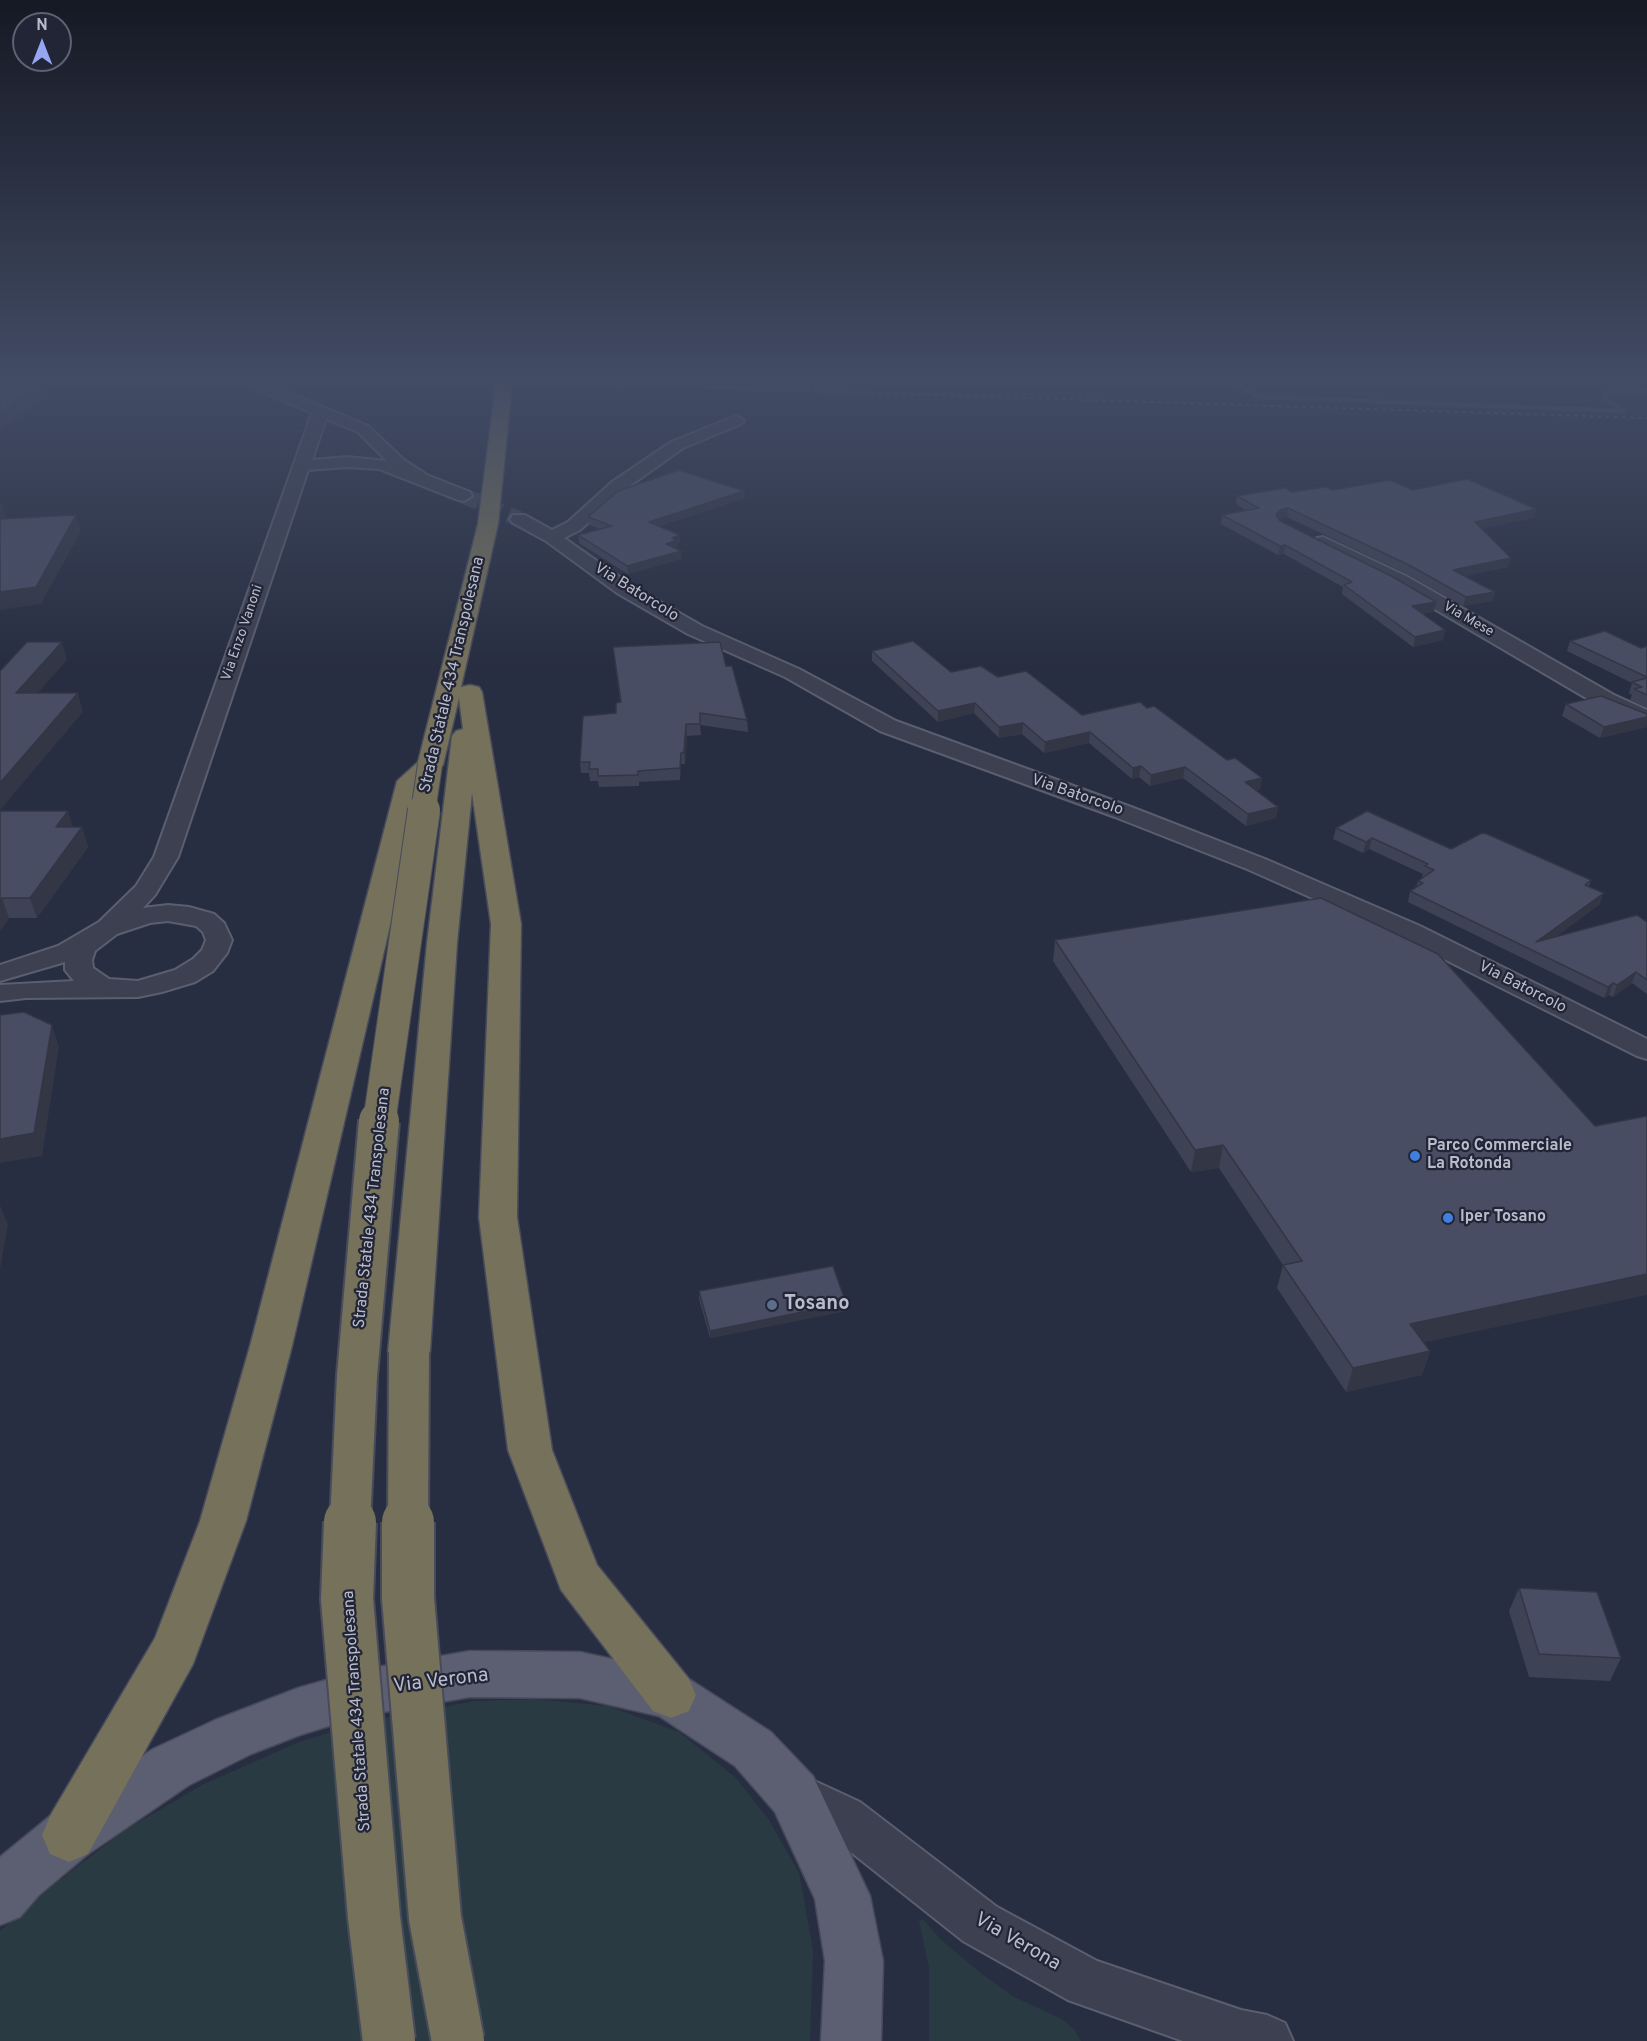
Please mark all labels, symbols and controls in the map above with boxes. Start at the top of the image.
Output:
north arrow [12,12,72,72]
text: N [36,16,48,36]
street label: Strada Statale 434 Transpolesana [416,555,490,795]
street label: Via Batorcolo [590,559,682,627]
street label: Via Enzo Vanoni [219,583,267,683]
street label: Via Mese [1440,599,1496,641]
street label: Via Batorcolo [1028,771,1126,821]
street label: Via Batorcolo [1475,958,1569,1018]
street label: Strada Statale 434 Transpolesana [351,1087,395,1329]
place label: Parco Commerciale La Rotonda [1427,1137,1572,1175]
marker: Parco Commerciale La Rotonda [1408,1149,1422,1163]
place label: Iper Tosano [1460,1208,1546,1228]
marker: Iper Tosano [1441,1211,1455,1225]
place label: Tosano [784,1293,850,1317]
marker: Tosano [765,1298,779,1312]
street label: Strada Statale 434 Transpolesana [340,1590,376,1832]
street label: Via Verona [392,1664,490,1700]
street label: Via Verona [970,1909,1064,1977]

